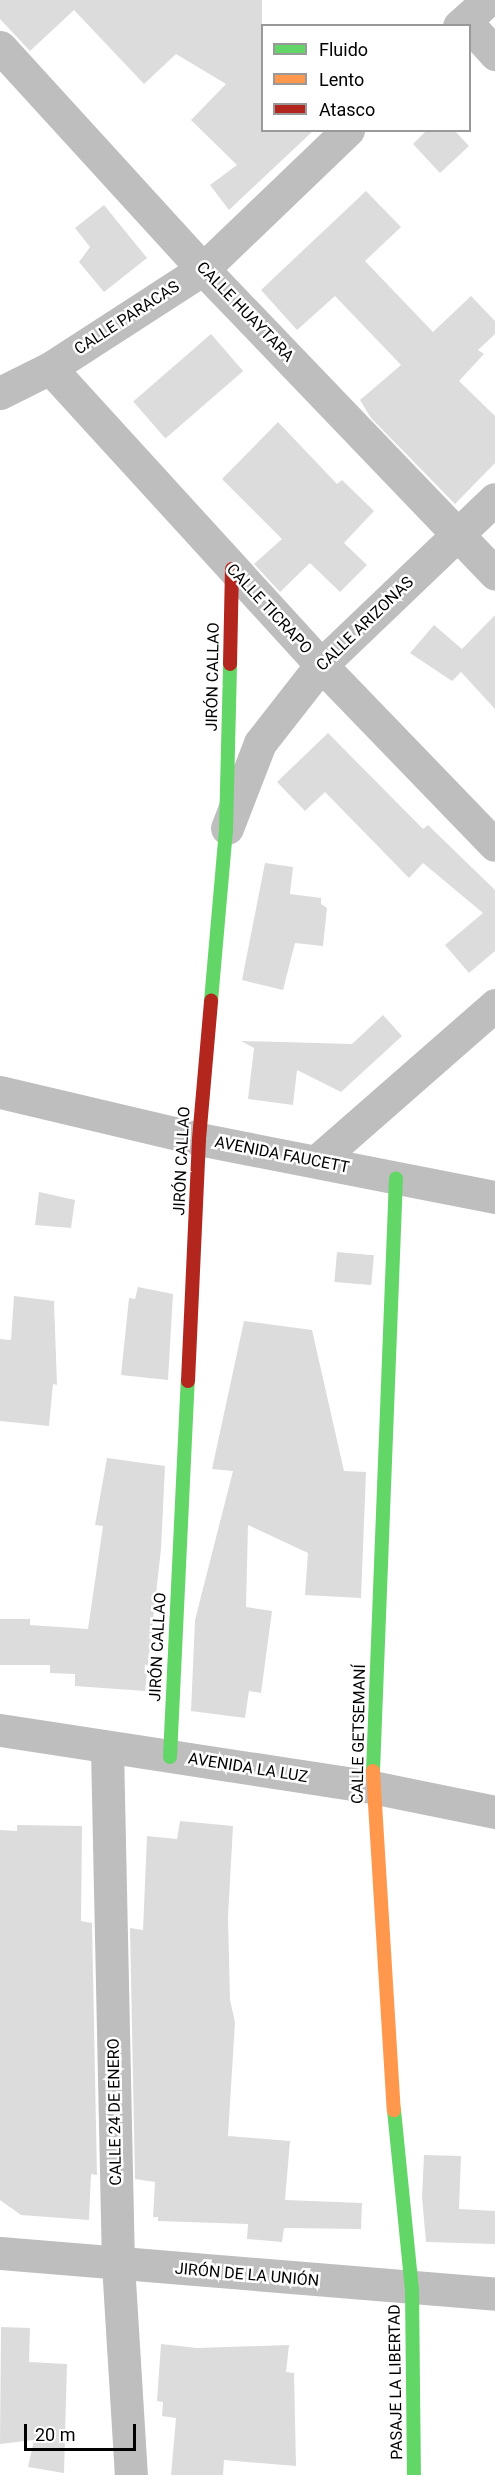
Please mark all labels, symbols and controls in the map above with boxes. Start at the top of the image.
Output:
legend [261,24,471,132]
text: Fluido [319,39,368,60]
text: Lento [319,69,364,90]
text: Atasco [319,99,375,120]
street label: CALLE HUAYTARA [192,258,298,366]
street label: CALLE PARACAS [71,277,183,359]
street label: CALLE TICRAPO [222,560,316,658]
street label: CALLE ARIZONAS [312,573,418,675]
street label: JIRÓN CALLAO [202,622,224,732]
street label: JIRÓN CALLAO [170,1106,194,1216]
street label: AVENIDA FAUCETT [213,1133,351,1177]
street label: JIRÓN CALLAO [146,1592,170,1702]
street label: CALLE GETSEMANÍ [348,1664,370,1804]
street label: AVENIDA LA LUZ [187,1749,309,1787]
street label: CALLE 24 DE ENERO [104,2038,126,2186]
street label: JIRÓN DE LA UNIÓN [174,2259,320,2291]
street label: PASAJE LA LIBERTAD [385,2304,407,2460]
scale bar [27,2412,140,2450]
text: 20 m [35,2424,75,2445]

